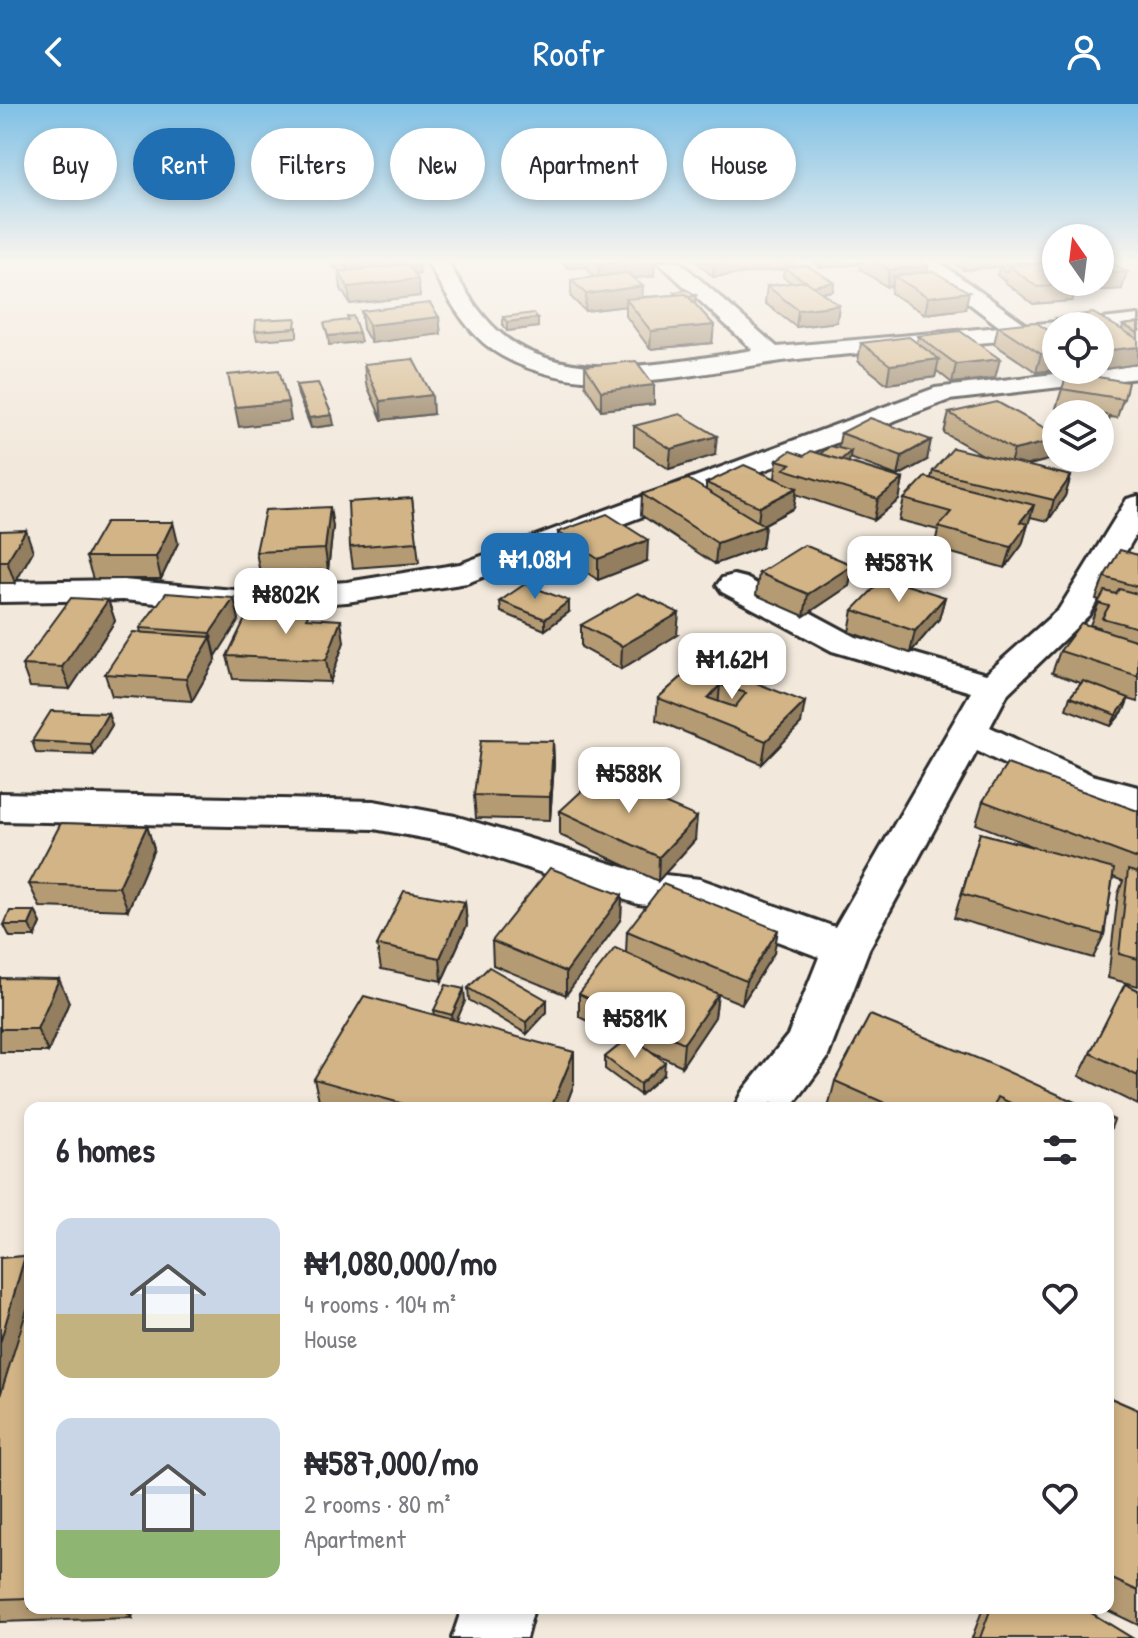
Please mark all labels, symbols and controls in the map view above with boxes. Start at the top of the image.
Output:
text: Roofr [533,28,605,77]
icon: back [32,30,76,74]
icon: person [1062,30,1106,74]
chip: Buy [24,128,117,200]
chip: Rent [133,128,235,200]
chip: Filters [251,128,374,200]
chip: New [390,128,485,200]
chip: Apartment [501,128,667,200]
chip: House [683,128,796,200]
north arrow [1042,224,1114,296]
map controls [1042,224,1114,472]
button: locate [1042,312,1114,384]
button: layers [1042,400,1114,472]
pin: ₦1.08M [470,533,600,601]
pin: ₦587K [843,536,955,604]
text: ₦1.08M [499,541,571,576]
text: ₦587K [865,544,933,579]
pin: ₦802K [230,568,342,636]
text: ₦802K [252,576,320,611]
pin: ₦1.62M [667,633,797,701]
text: ₦1.62M [696,641,768,676]
pin: ₦588K [573,747,685,815]
text: ₦588K [596,755,662,790]
pin: ₦581K [579,992,691,1060]
text: ₦581K [603,1000,667,1035]
text: 6 homes [56,1127,155,1173]
icon: filters [1038,1128,1082,1172]
text: ₦1,080,000/mo [304,1240,497,1286]
icon: home [120,1250,216,1346]
icon: heart [1038,1276,1082,1320]
text: 4 rooms · 104 m² [304,1286,456,1321]
text: House [304,1321,357,1356]
text: ₦587,000/mo [304,1440,478,1486]
icon: home [120,1450,216,1546]
icon: heart [1038,1476,1082,1520]
text: 2 rooms · 80 m² [304,1486,451,1521]
text: Apartment [304,1521,406,1556]

